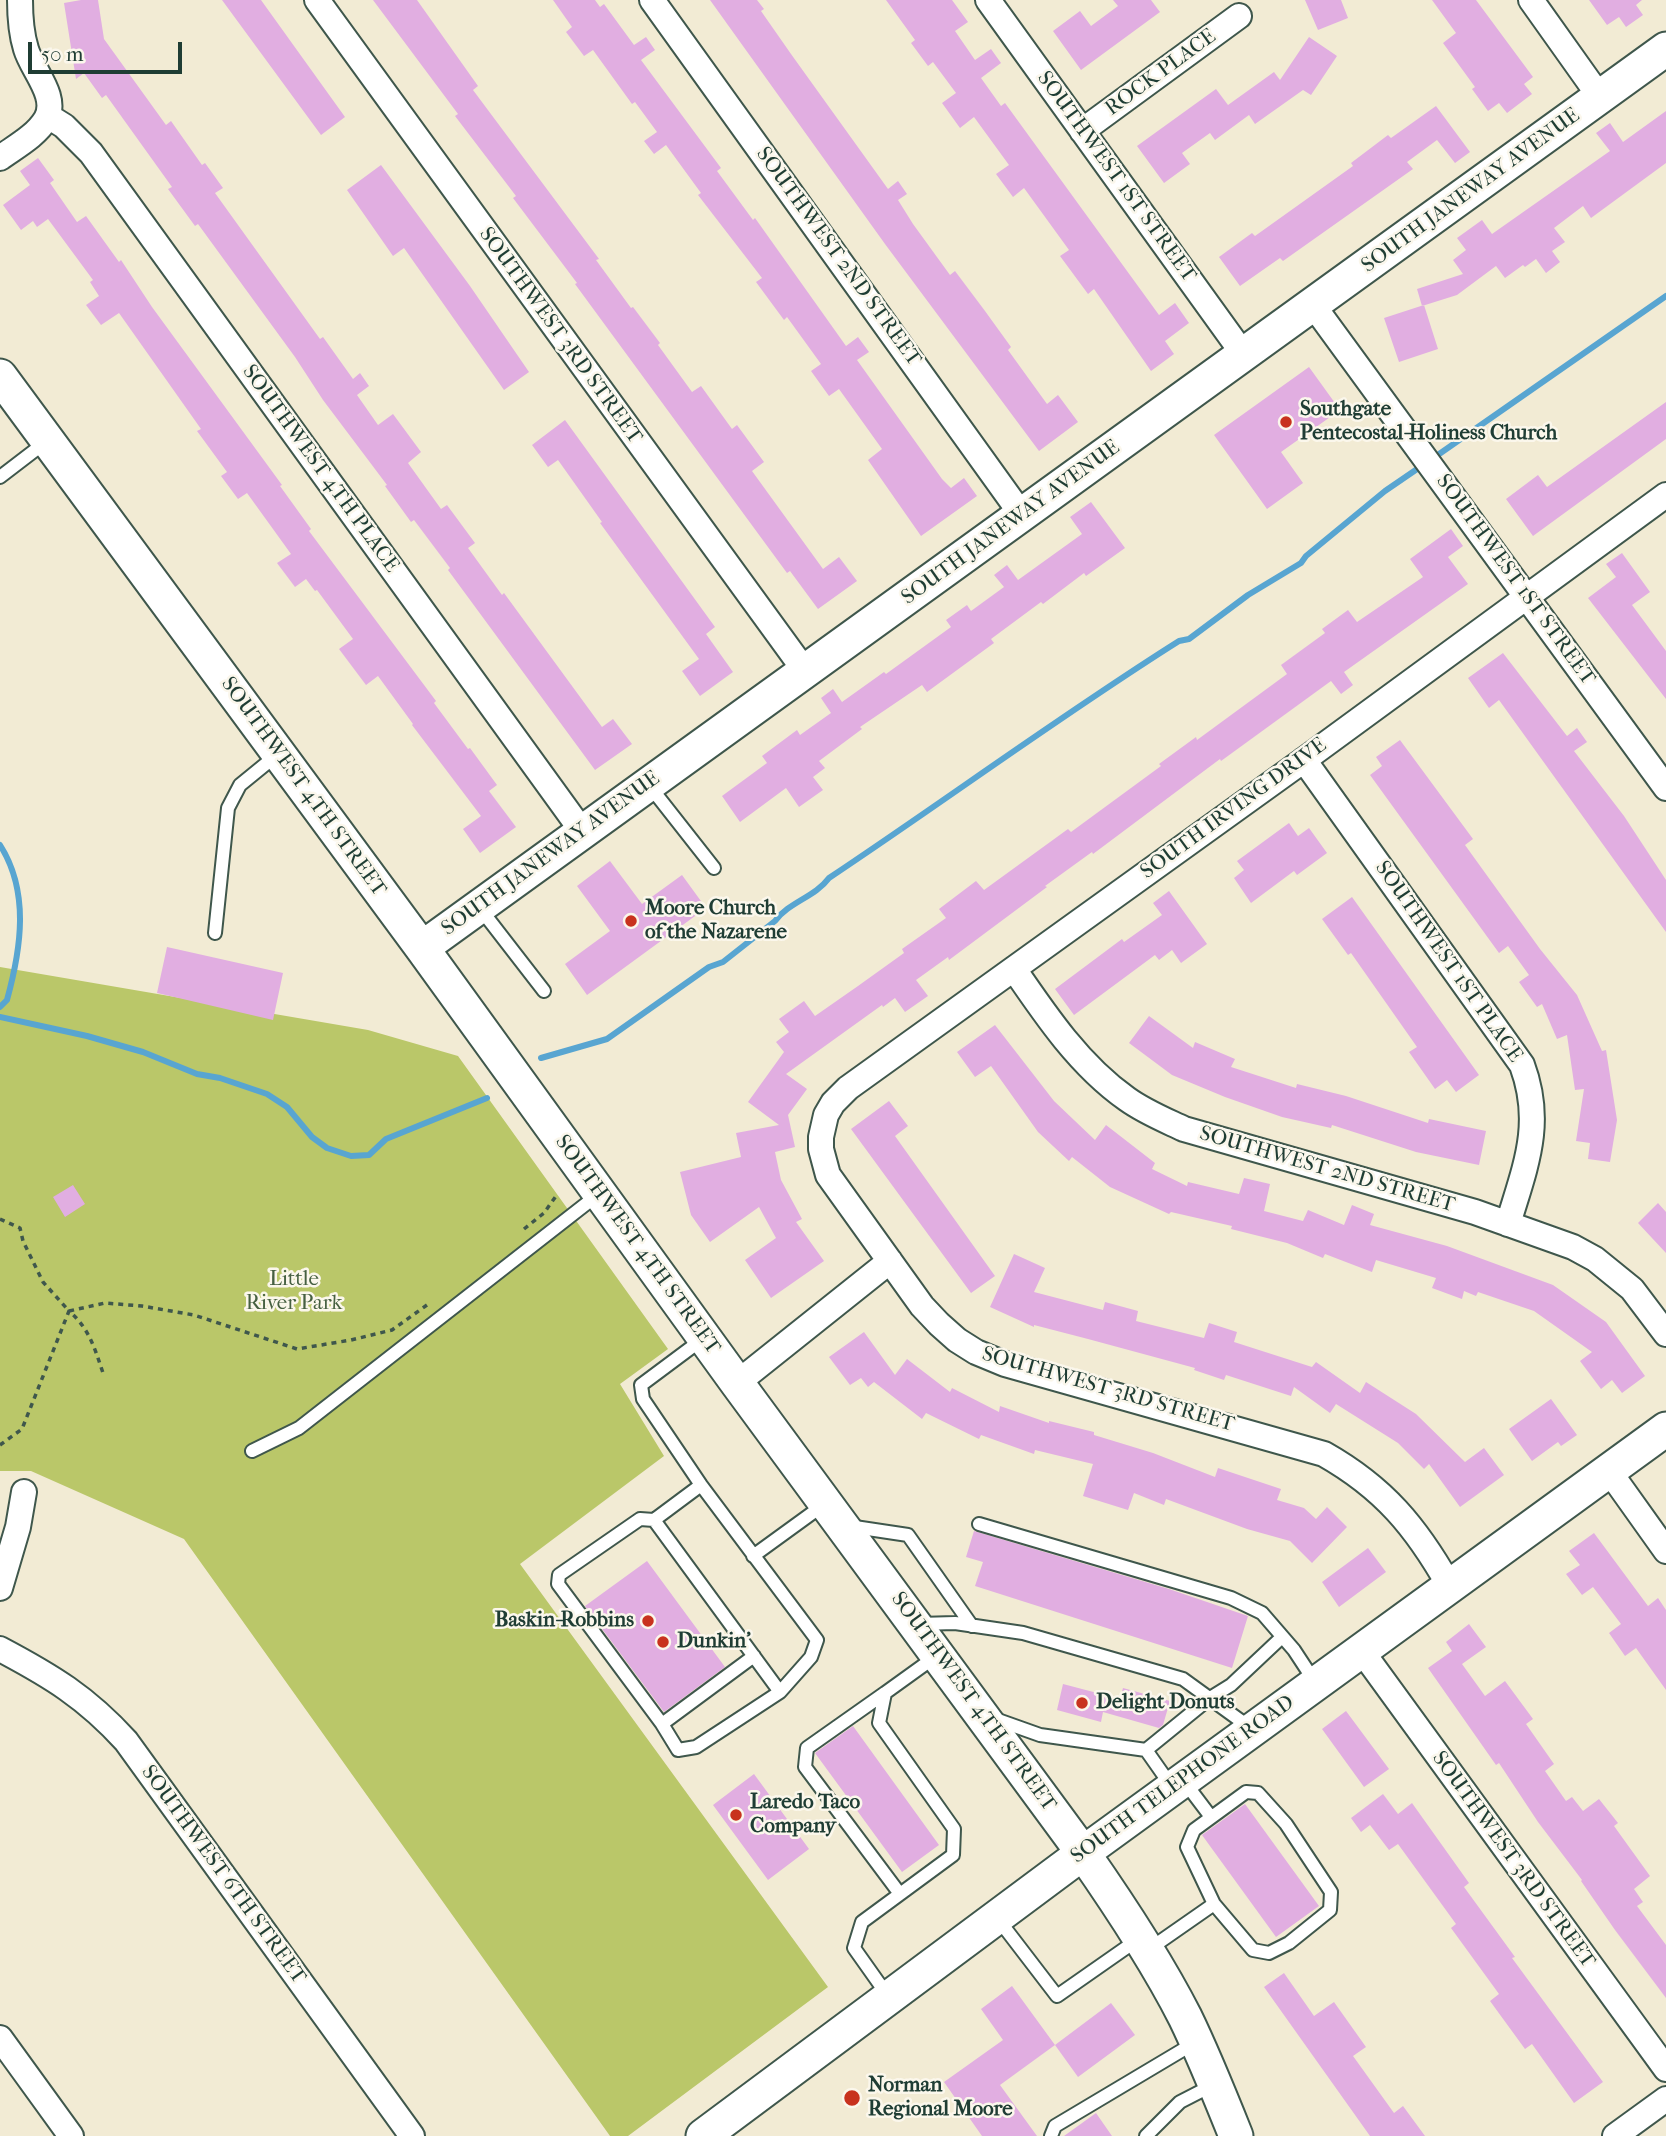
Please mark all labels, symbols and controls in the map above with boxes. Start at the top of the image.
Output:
street label: ROCK PLACE [1101,24,1221,122]
scale bar [32,28,186,72]
text: 50 m [41,42,84,66]
street label: SOUTHWEST 1ST STREET [1031,67,1201,287]
street label: SOUTH JANEWAY AVENUE [1357,103,1585,279]
street label: SOUTHWEST 2ND STREET [750,143,926,371]
street label: SOUTHWEST 3RD STREET [473,223,647,449]
street label: SOUTHWEST 4TH PLACE [236,360,404,578]
place label: Southgate Pentecostal-Holiness Church [1300,397,1557,447]
marker: Southgate Pentecostal-Holiness Church [1278,414,1294,430]
street label: SOUTH JANEWAY AVENUE [897,435,1125,611]
street label: SOUTHWEST 1ST STREET [1430,470,1600,690]
street label: SOUTHWEST 4TH STREET [215,672,391,902]
street label: SOUTH IRVING DRIVE [1136,733,1332,885]
street label: SOUTH JANEWAY AVENUE [437,766,665,942]
street label: SOUTHWEST 1ST PLACE [1369,857,1527,1067]
place label: Moore Church of the Nazarene [645,896,787,946]
marker: Moore Church of the Nazarene [623,913,639,929]
street label: SOUTHWEST 2ND STREET [1196,1121,1458,1219]
street label: SOUTHWEST 4TH STREET [549,1130,725,1360]
park label: Little River Park [246,1267,342,1317]
street label: SOUTHWEST 3RD STREET [979,1342,1237,1438]
street label: SOUTHWEST 4TH STREET [885,1587,1061,1817]
place label: Baskin-Robbins [495,1608,634,1634]
marker: Baskin-Robbins [640,1613,656,1629]
place label: Dunkin' [677,1629,751,1655]
marker: Dunkin' [655,1634,671,1650]
street label: SOUTH TELEPHONE ROAD [1066,1690,1300,1870]
place label: Delight Donuts [1096,1690,1235,1716]
marker: Delight Donuts [1074,1695,1090,1711]
street label: SOUTHWEST 3RD STREET [1426,1747,1600,1973]
street label: SOUTHWEST 6TH STREET [135,1761,311,1989]
place label: Laredo Taco Company [750,1790,860,1840]
marker: Laredo Taco Company [728,1807,744,1823]
place label: Norman Regional Moore [868,2073,1013,2123]
marker: Norman Regional Moore [842,2088,862,2108]

